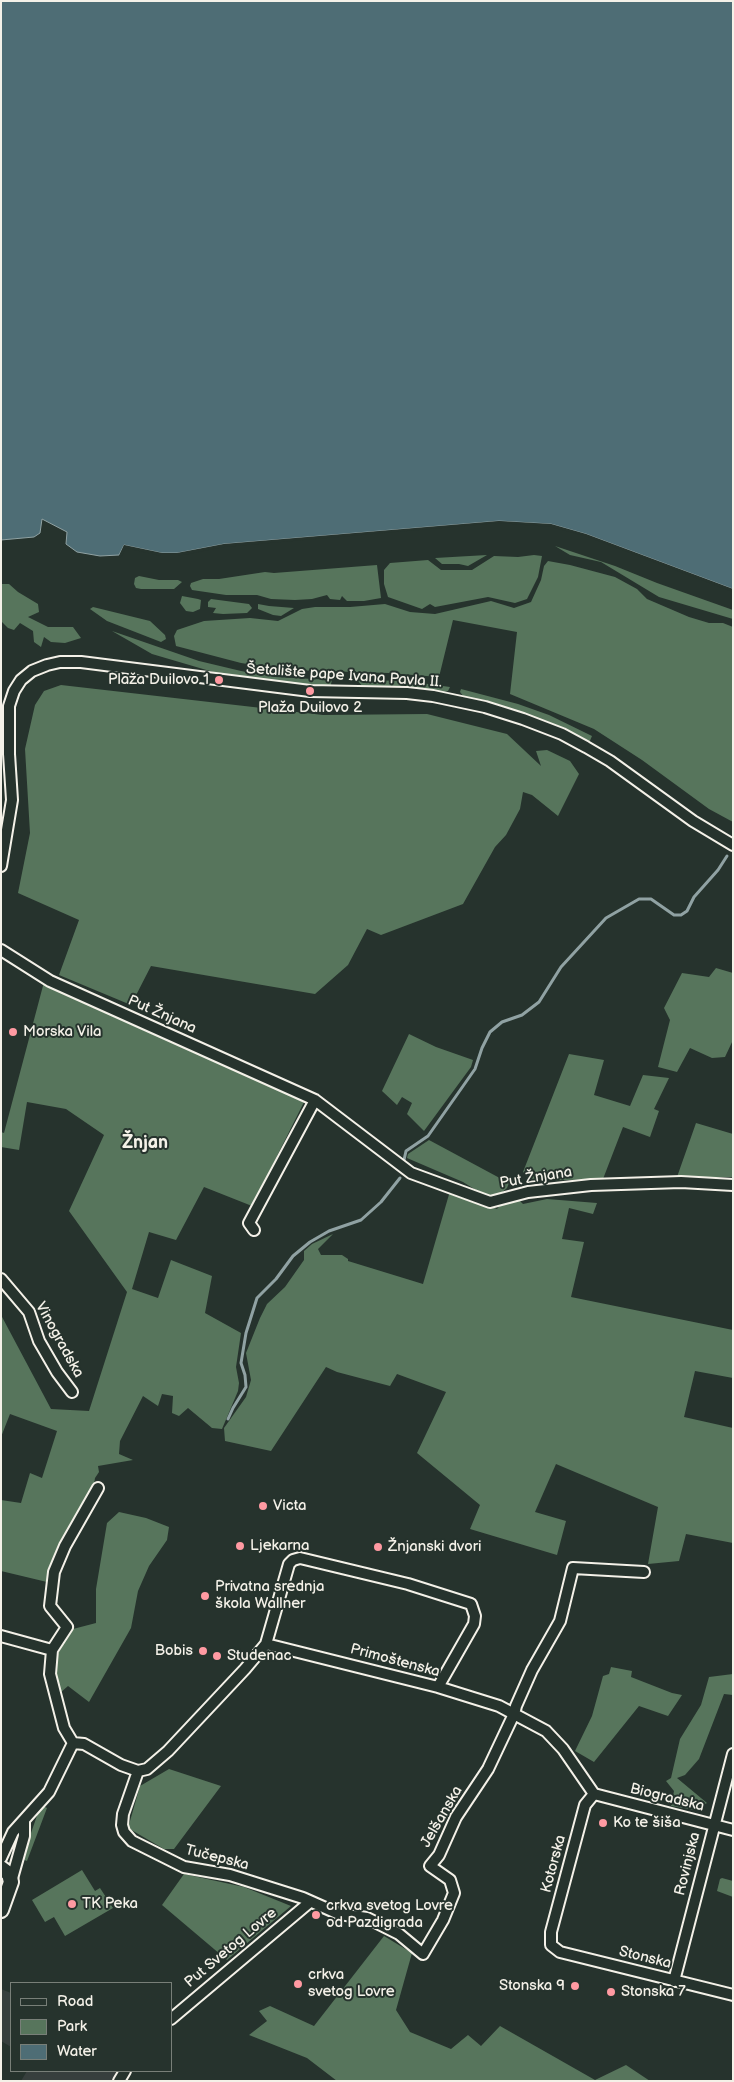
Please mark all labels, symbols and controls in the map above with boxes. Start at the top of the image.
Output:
street label: Šetalište pape Ivana Pavla II. [245,660,443,692]
place label: Plaža Duilovo 1 [108,671,209,689]
marker: Plaža Duilovo 1 [213,674,225,686]
marker: Plaža Duilovo 2 [304,685,316,697]
place label: Plaža Duilovo 2 [258,699,362,717]
street label: Put Žnjana [125,992,199,1038]
place label: Morska Vila [23,1023,101,1041]
marker: Morska Vila [7,1026,19,1038]
district label: Žnjan [122,1132,168,1154]
street label: Put Žnjana [498,1163,574,1193]
street label: Vinogradska [31,1299,87,1381]
place label: Victa [273,1497,306,1515]
marker: Victa [257,1500,269,1512]
place label: Ljekarna [250,1537,309,1555]
place label: Žnjanski dvori [388,1538,482,1556]
marker: Ljekarna [234,1540,246,1552]
marker: Žnjanski dvori [372,1541,384,1553]
place label: Privatna srednja škola Wallner [215,1578,325,1613]
marker: Privatna srednja škola Wallner [199,1590,211,1602]
street label: Primoštenska [348,1640,442,1682]
place label: Bobis [155,1642,193,1660]
marker: Bobis [197,1645,209,1657]
place label: Studenac [227,1647,291,1665]
marker: Studenac [211,1650,223,1662]
street label: Biogradska [628,1780,706,1816]
street label: Jelšanska [417,1783,467,1851]
place label: Ko te šiša [613,1814,681,1832]
marker: Ko te šiša [597,1817,609,1829]
street label: Rovinjska [671,1830,705,1898]
street label: Kotorska [538,1833,570,1895]
street label: Tučepska [183,1841,251,1875]
place label: TK Peka [82,1895,138,1913]
place label: crkva svetog Lovre od Pazdigrada [326,1897,453,1932]
marker: TK Peka [66,1898,78,1910]
street label: Put Svetog Lovre [181,1904,281,1992]
marker: crkva svetog Lovre od Pazdigrada [310,1909,322,1921]
street label: Stonska [617,1943,673,1973]
place label: crkva svetog Lovre [308,1966,395,2001]
place label: Stonska 9 [499,1977,565,1995]
marker: crkva svetog Lovre [292,1978,304,1990]
marker: Stonska 9 [569,1980,581,1992]
legend [10,1982,172,2072]
place label: Stonska 7 [621,1983,686,2001]
marker: Stonska 7 [605,1986,617,1998]
text: Road [57,1992,93,2011]
text: Park [57,2017,87,2036]
text: Water [57,2042,97,2061]

